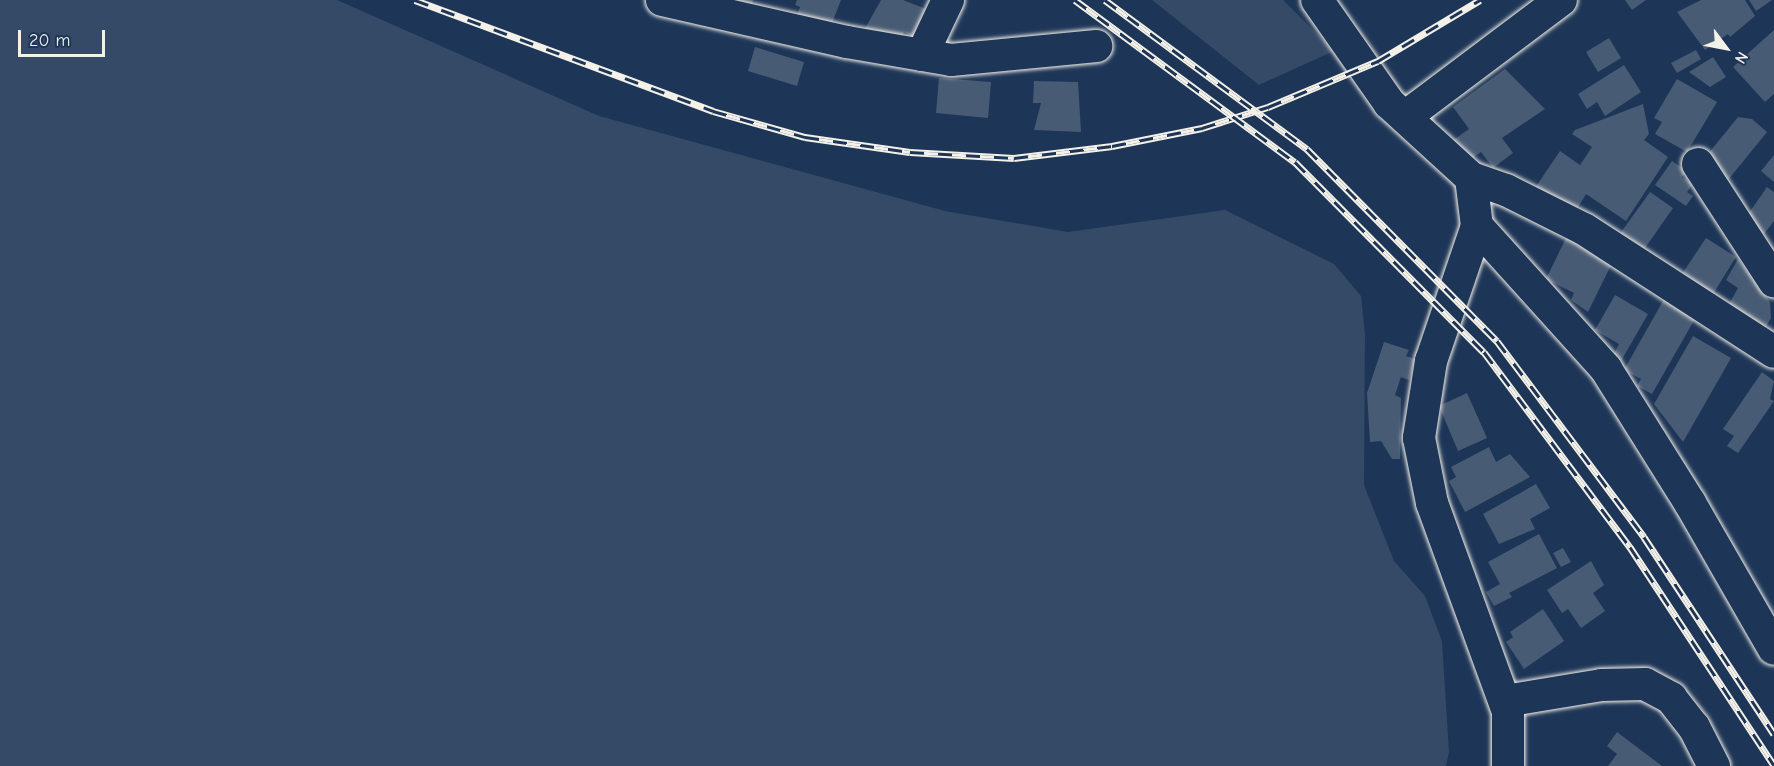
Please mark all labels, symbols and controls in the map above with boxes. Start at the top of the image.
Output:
scale bar [21,18,108,56]
north arrow [1696,18,1756,78]
text: 20 m [29,30,70,51]
text: N [1731,48,1752,67]

